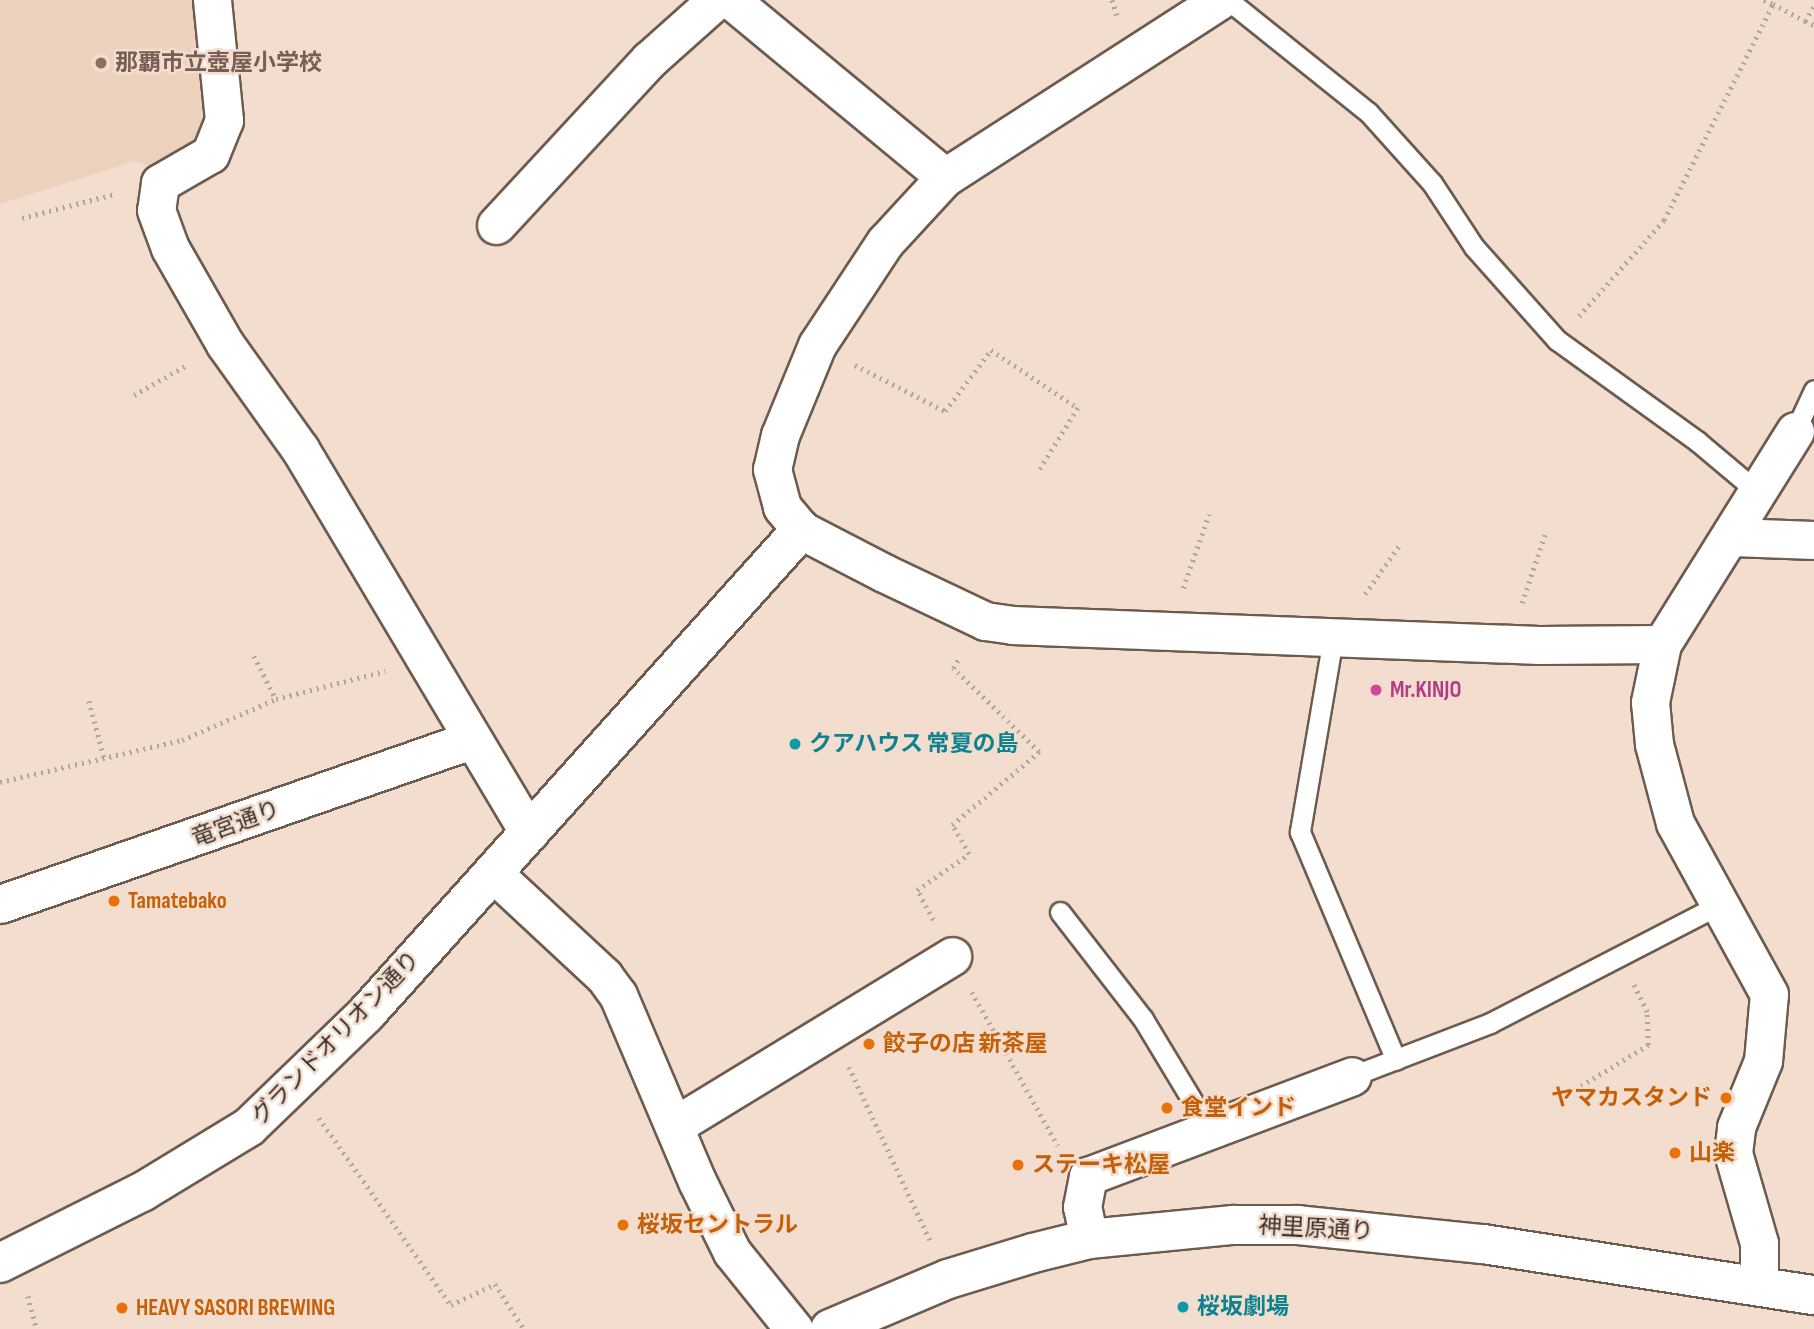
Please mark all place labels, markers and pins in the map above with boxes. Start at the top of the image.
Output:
place label: 那覇市立壺屋小学校 [115,49,322,77]
marker: 那覇市立壺屋小学校 [93,55,109,71]
place label: Mr.KINJO [1390,676,1461,704]
marker: Mr.KINJO [1368,682,1384,698]
place label: クアハウス 常夏の島 [809,730,1020,758]
marker: クアハウス 常夏の島 [787,736,803,752]
place label: Tamatebako [128,887,227,915]
marker: Tamatebako [106,893,122,909]
place label: 餃子の店 新茶屋 [883,1030,1048,1058]
marker: 餃子の店 新茶屋 [861,1036,877,1052]
place label: ヤマカスタンド [1551,1084,1712,1112]
marker: ヤマカスタンド [1718,1090,1734,1106]
place label: 食堂インド [1181,1094,1296,1122]
marker: 食堂インド [1159,1100,1175,1116]
place label: 山楽 [1689,1139,1735,1167]
marker: 山楽 [1667,1145,1683,1161]
place label: ステーキ松屋 [1032,1151,1170,1179]
marker: ステーキ松屋 [1010,1157,1026,1173]
place label: 桜坂セントラル [637,1211,798,1239]
marker: 桜坂セントラル [615,1217,631,1233]
place label: 桜坂劇場 [1197,1293,1289,1321]
place label: HEAVY SASORI BREWING [136,1294,335,1322]
marker: 桜坂劇場 [1175,1299,1191,1315]
marker: HEAVY SASORI BREWING [114,1300,130,1316]

